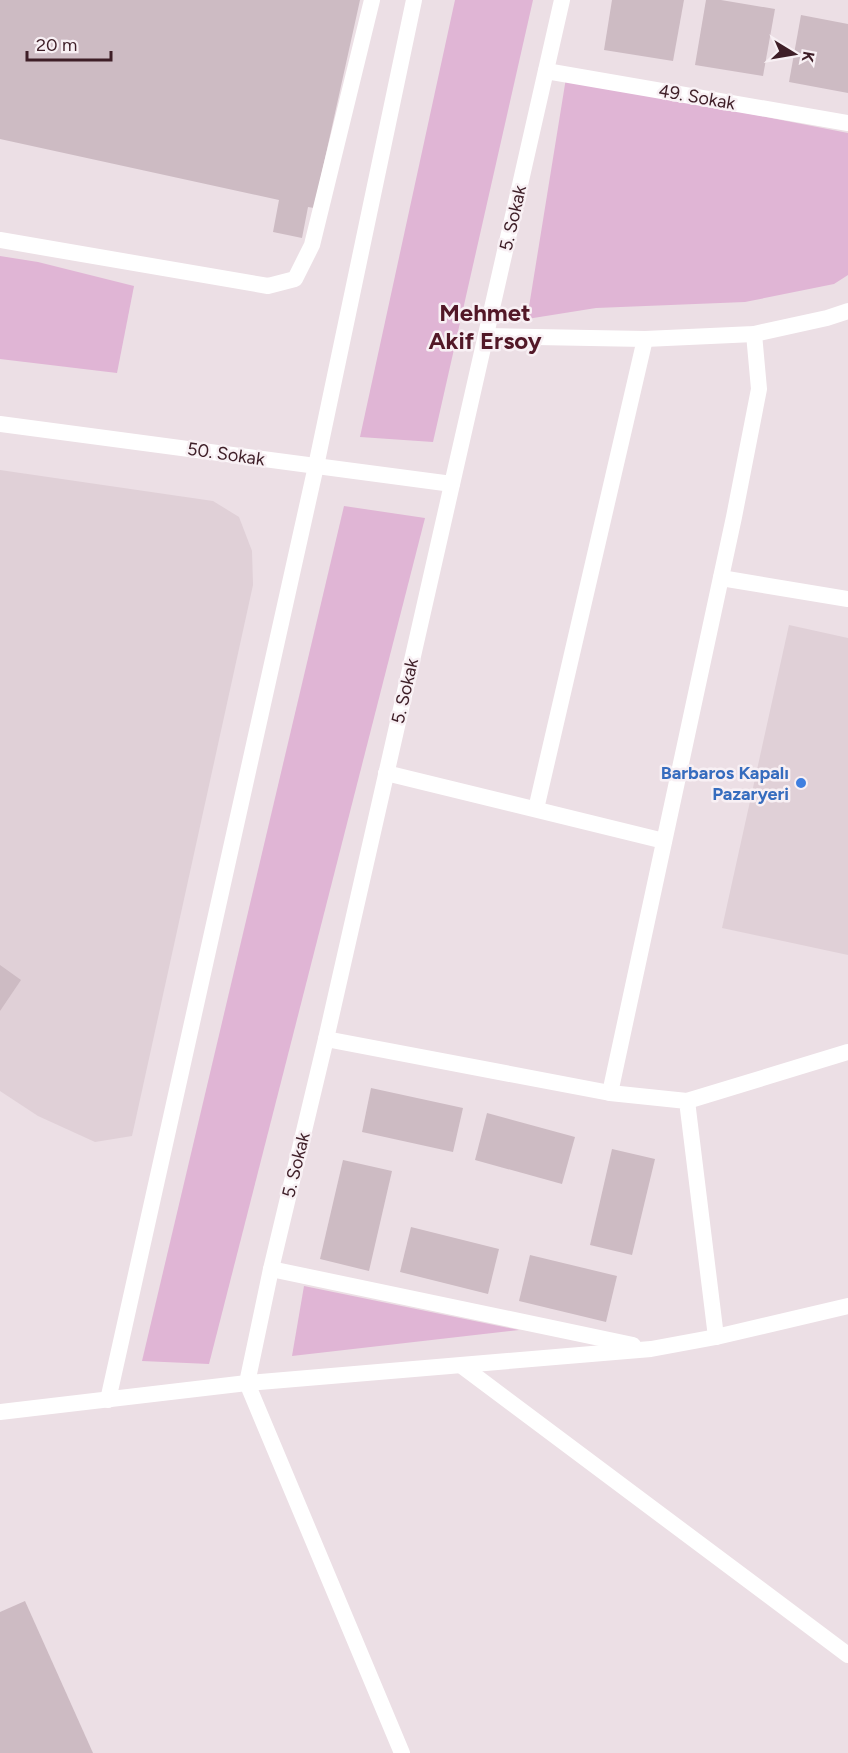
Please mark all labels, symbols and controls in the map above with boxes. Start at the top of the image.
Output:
scale bar [27,24,111,62]
north arrow [764,24,824,84]
text: 20 m [36,34,77,56]
text: K [798,50,819,64]
street label: 49. Sokak [657,79,737,115]
street label: 5. Sokak [495,183,531,253]
district label: Mehmet Akif Ersoy [428,298,542,355]
street label: 50. Sokak [186,438,266,470]
street label: 5. Sokak [387,656,423,726]
place label: Barbaros Kapalı Pazaryeri [661,762,789,805]
marker: Barbaros Kapalı Pazaryeri [794,776,808,790]
street label: 5. Sokak [277,1130,315,1200]

